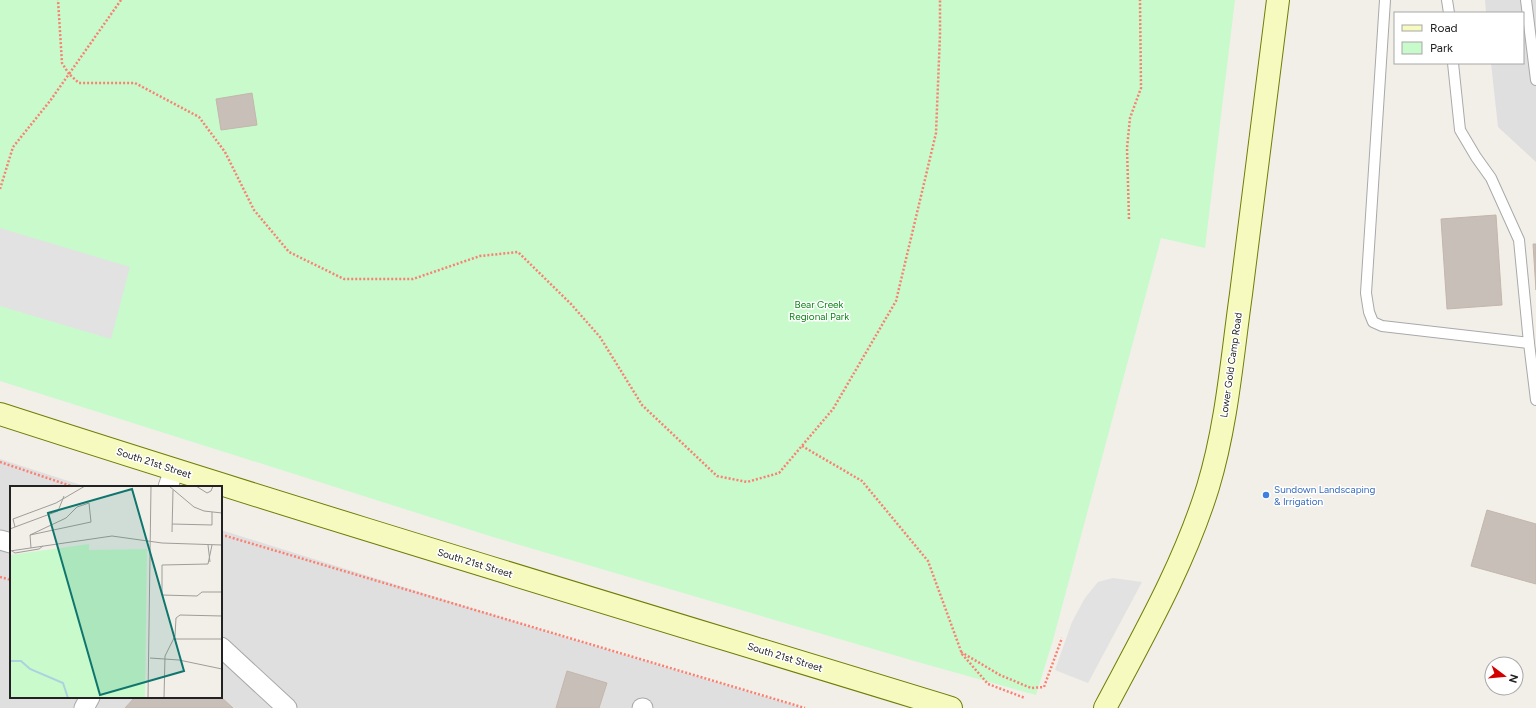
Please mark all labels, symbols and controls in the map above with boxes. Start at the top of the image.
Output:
legend [1394,12,1524,64]
text: Road [1430,21,1458,35]
text: Park [1430,41,1453,55]
park label: Bear Creek Regional Park [789,298,849,323]
street label: Lower Gold Camp Road [1217,311,1245,418]
street label: South 21st Street [115,445,193,481]
place label: Sundown Landscaping & Irrigation [1274,483,1375,508]
inset map [10,486,222,698]
marker: Sundown Landscaping & Irrigation [1261,490,1271,500]
street label: South 21st Street [436,545,514,581]
street label: South 21st Street [746,639,824,675]
north arrow [1484,656,1524,696]
text: N [1506,673,1521,685]

